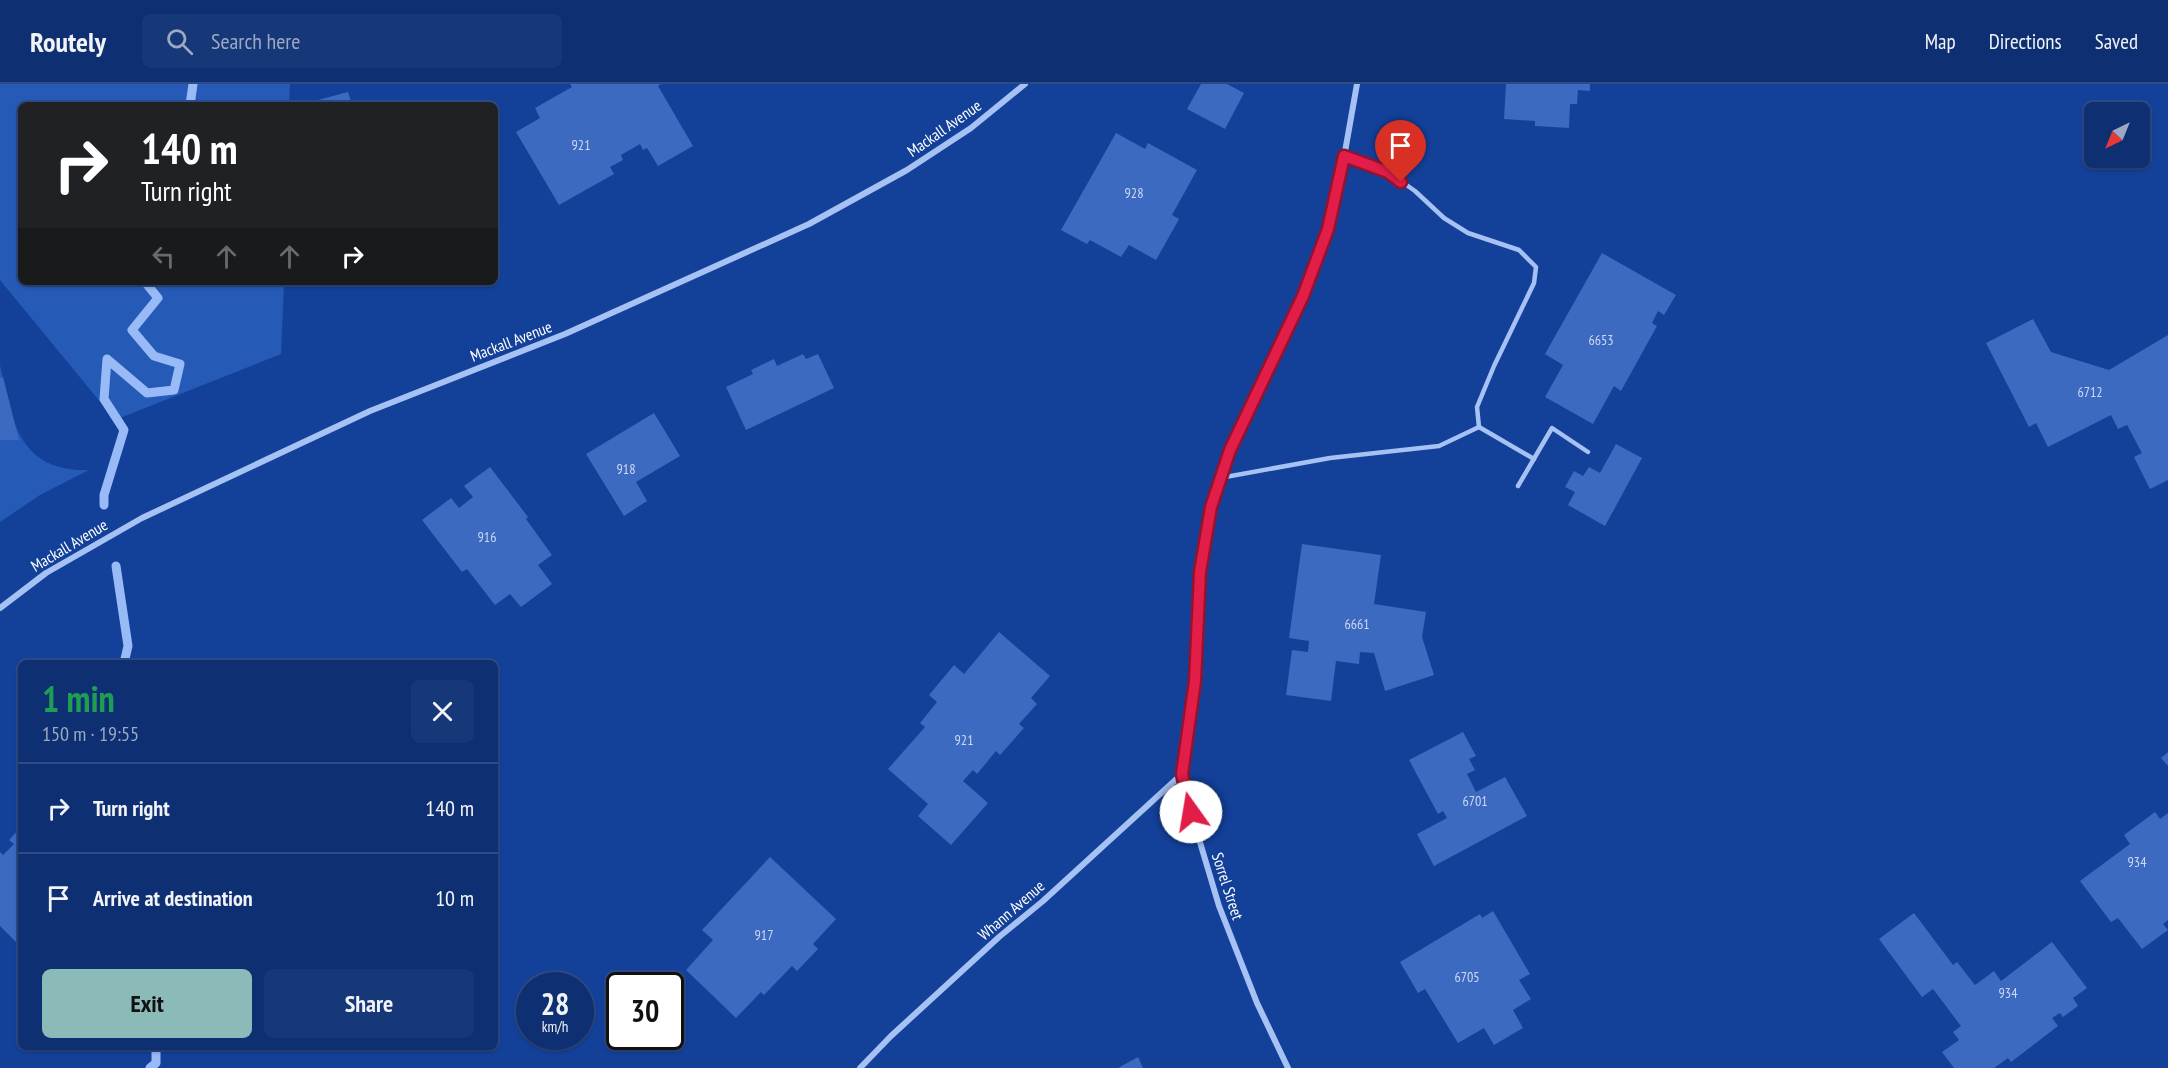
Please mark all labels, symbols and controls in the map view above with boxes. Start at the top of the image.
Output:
search box [142,14,562,68]
text: Routely [30,23,106,60]
icon: search [163,25,196,58]
text: Search here [211,27,300,55]
text: Map [1925,28,1956,55]
text: Directions [1989,28,2062,55]
text: Saved [2095,28,2138,55]
street label: Mackall Avenue [903,95,985,161]
north arrow [2084,102,2150,168]
map controls [2084,102,2150,168]
pin [1375,120,1426,182]
text: 140 m [141,121,238,176]
icon: right [42,126,120,204]
icon: arrive [1384,129,1417,162]
house number: 921 [572,136,590,154]
text: Turn right [141,174,232,208]
house number: 928 [1125,184,1143,202]
icon: left [147,240,180,273]
icon: ahead [210,240,243,273]
icon: ahead [273,240,306,273]
icon: right [336,240,369,273]
street label: Mackall Avenue [467,316,555,366]
house number: 6653 [1588,331,1614,349]
house number: 6712 [2077,383,2103,401]
house number: 918 [617,460,635,478]
street label: Mackall Avenue [27,514,111,576]
house number: 916 [478,528,496,546]
house number: 6661 [1344,615,1370,633]
text: 1 min [42,675,115,722]
button: close [411,680,474,743]
text: 150 m · 19:55 [42,721,139,747]
house number: 921 [955,731,973,749]
position arrow [1159,780,1223,844]
icon: right [42,792,75,825]
house number: 6701 [1462,792,1488,810]
text: Turn right [93,794,170,822]
text: 140 m [425,794,474,822]
street label: Sorrel Street [1208,850,1248,923]
house number: 934 [2128,853,2147,871]
street label: Whann Avenue [974,876,1048,944]
icon: arrive [42,882,75,915]
text: Arrive at destination [93,884,253,912]
text: 10 m [435,884,474,912]
house number: 917 [755,926,773,944]
house number: 6705 [1454,968,1480,986]
button: Exit [42,969,252,1038]
button: Share [264,969,474,1038]
speed limit sign: 30 [606,972,684,1050]
text: 28 [541,984,569,1023]
house number: 934 [1999,984,2018,1002]
text: km/h [542,1017,568,1036]

